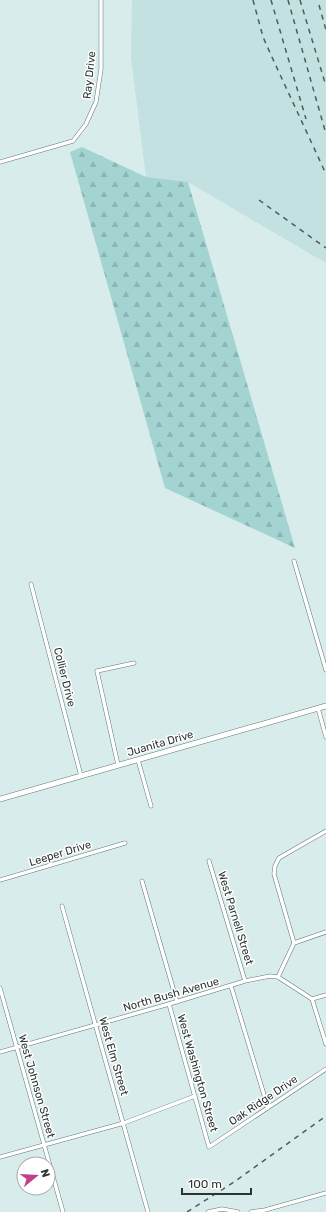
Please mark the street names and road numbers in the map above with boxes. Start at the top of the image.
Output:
street label: Ray Drive [81,50,98,100]
street label: Collier Drive [51,646,78,708]
street label: Juanita Drive [125,728,195,759]
street label: Leeper Drive [28,838,93,869]
street label: West Parnell Street [215,870,256,967]
street label: North Bush Avenue [122,975,221,1014]
street label: West Washington Street [174,1013,221,1134]
street label: West Elm Street [96,1015,131,1098]
street label: West Johnson Street [16,1033,58,1140]
street label: Oak Ridge Drive [226,1073,300,1128]

